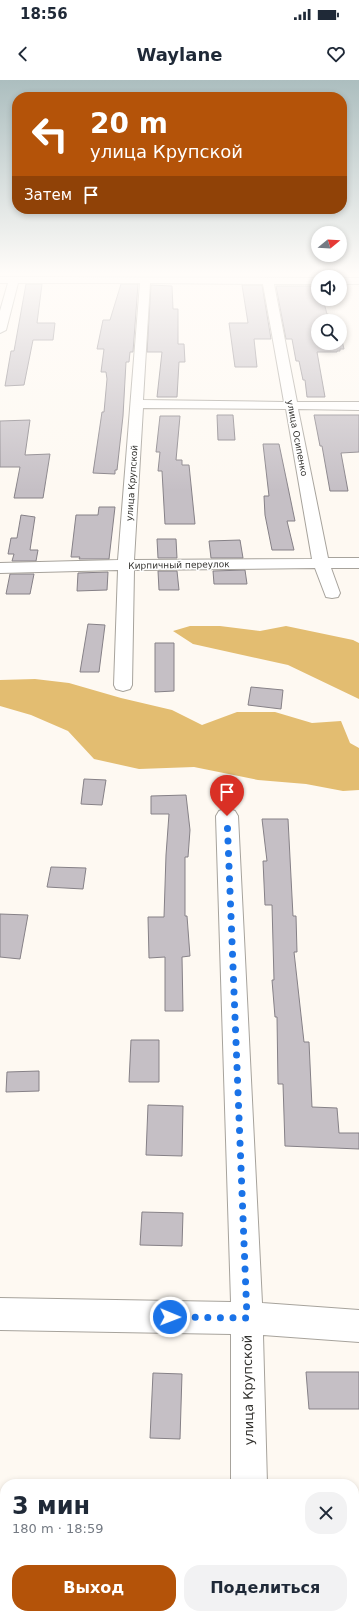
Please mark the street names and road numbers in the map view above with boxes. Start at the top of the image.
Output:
street label: улица Осипенко [285,399,309,478]
street label: улица Крупской [124,444,140,521]
street label: Кирпичный переулок [128,559,230,571]
street label: улица Крупской [240,1335,256,1445]

